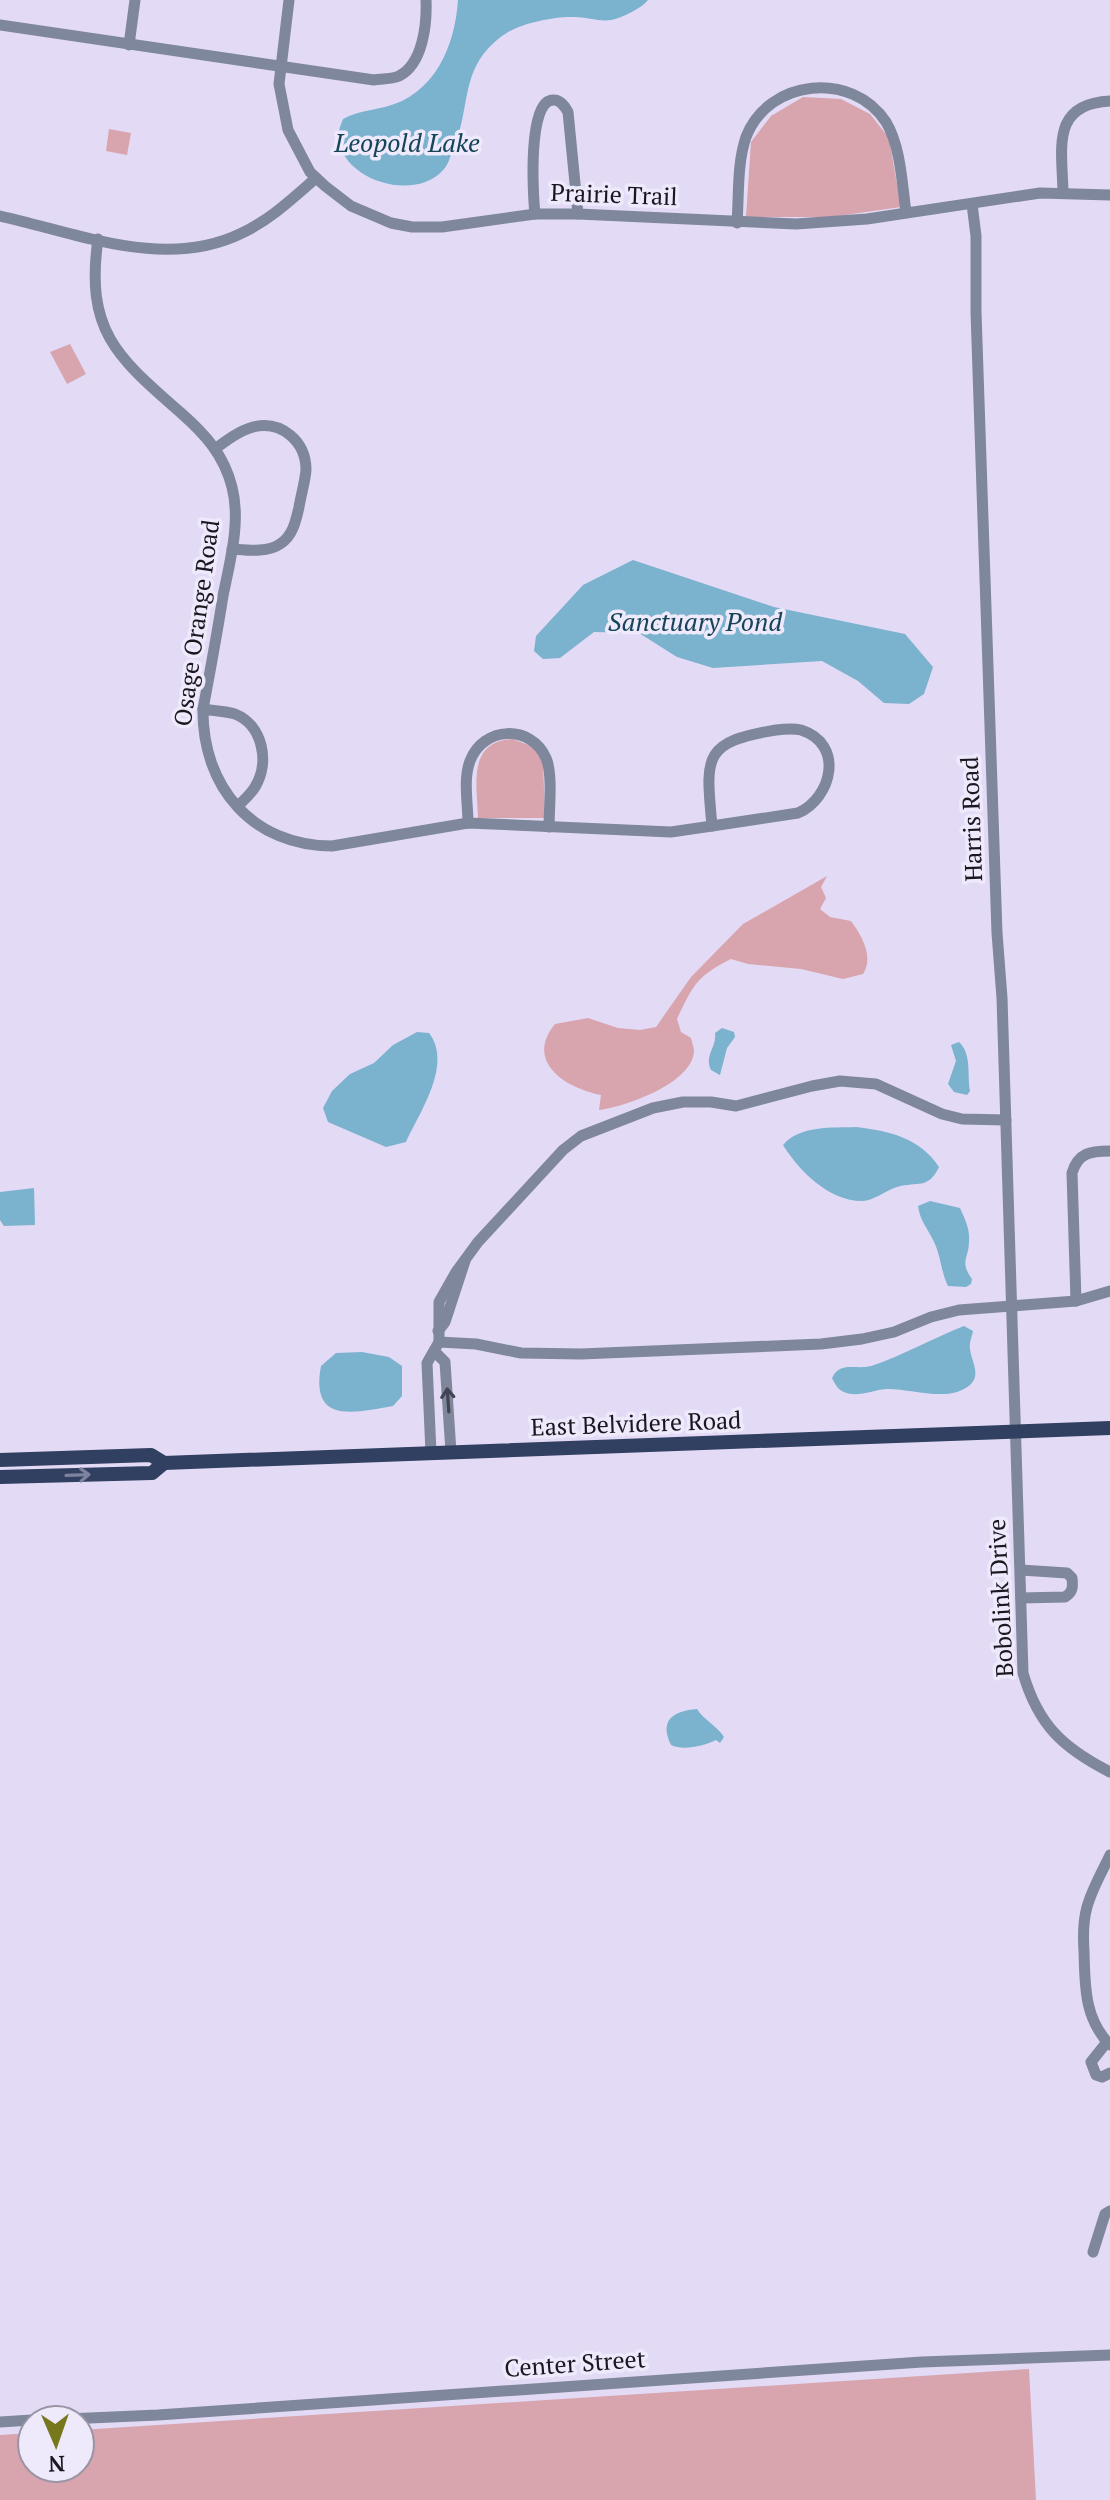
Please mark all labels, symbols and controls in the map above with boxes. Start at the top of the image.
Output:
water label: Leopold Lake [333,125,480,159]
street label: Prairie Trail [550,176,678,212]
street label: Osage Orange Road [166,518,226,728]
water label: Sanctuary Pond [608,604,783,638]
street label: Harris Road [953,756,989,882]
one-way arrow [440,1387,455,1414]
street label: East Belvidere Road [530,1403,742,1443]
one-way arrow [64,1467,91,1483]
street label: Bobolink Drive [980,1518,1020,1678]
street label: Center Street [503,2342,647,2384]
north arrow [16,2404,96,2484]
text: N [48,2450,66,2479]

